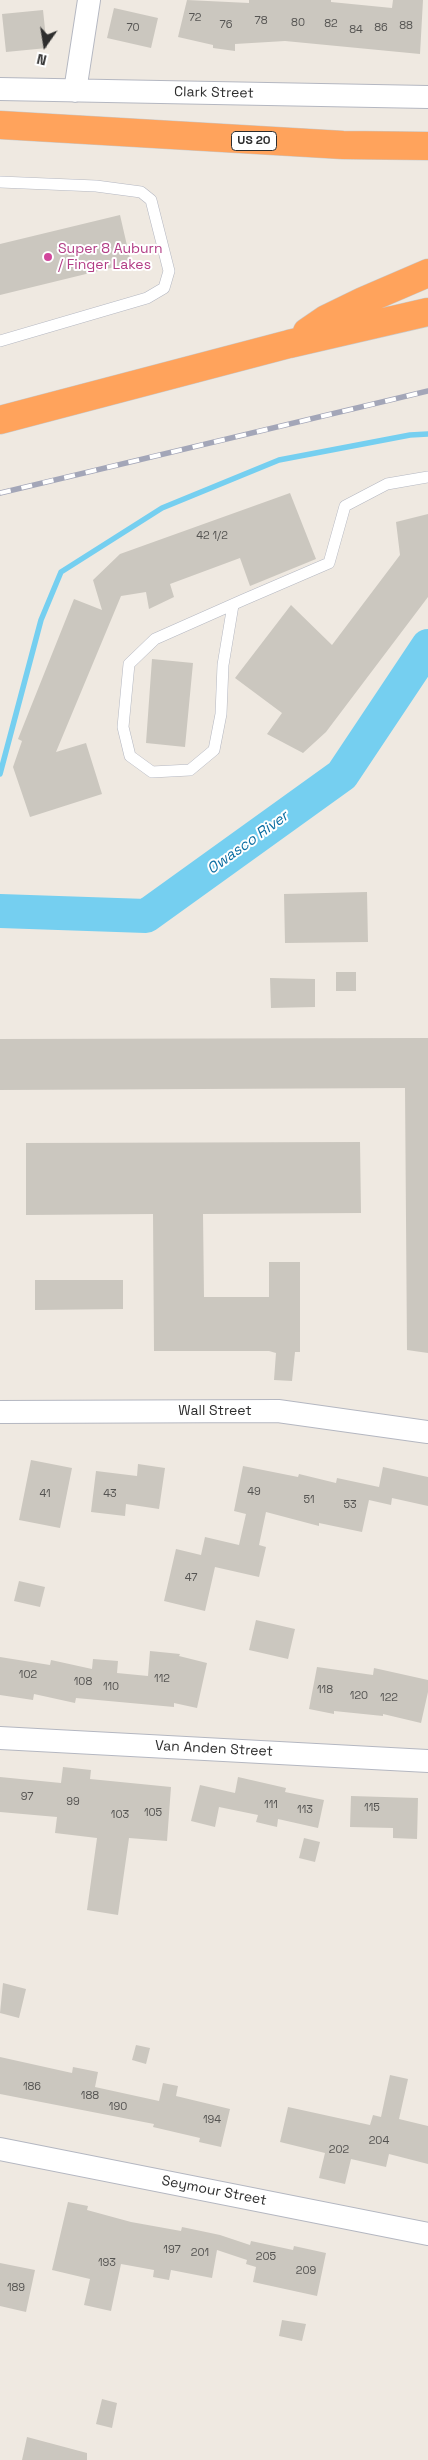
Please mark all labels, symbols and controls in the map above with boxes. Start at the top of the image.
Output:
house number: 72 [189,11,201,25]
house number: 78 [254,14,268,28]
house number: 80 [291,16,305,30]
house number: 82 [324,17,338,31]
house number: 76 [220,18,232,32]
house number: 88 [399,19,413,33]
north arrow [20,20,70,70]
house number: 70 [126,21,140,35]
house number: 86 [374,21,388,35]
house number: 84 [349,23,363,37]
text: N [35,50,48,69]
street label: Clark Street [174,84,254,102]
road number: US 20 [232,132,276,150]
place label: Super 8 Auburn / Finger Lakes [58,241,162,274]
marker: Super 8 Auburn / Finger Lakes [42,251,54,263]
house number: 42 1/2 [196,529,228,543]
water label: Owasco River [204,808,292,878]
street label: Wall Street [178,1403,252,1419]
house number: 49 [247,1485,261,1499]
house number: 41 [39,1487,51,1501]
house number: 43 [103,1487,117,1501]
house number: 51 [303,1493,315,1507]
house number: 53 [343,1498,357,1512]
house number: 47 [185,1571,197,1585]
house number: 102 [19,1668,37,1682]
house number: 112 [154,1672,170,1686]
house number: 108 [74,1675,92,1689]
house number: 110 [103,1680,119,1694]
house number: 118 [317,1683,333,1697]
house number: 120 [350,1689,368,1703]
house number: 122 [380,1691,398,1705]
street label: Van Anden Street [155,1738,273,1760]
house number: 97 [21,1790,33,1804]
house number: 99 [66,1795,80,1809]
house number: 111 [264,1798,278,1812]
house number: 115 [364,1801,380,1815]
house number: 113 [297,1803,313,1817]
house number: 105 [144,1806,162,1820]
house number: 103 [111,1808,129,1822]
house number: 186 [23,2080,41,2094]
house number: 188 [81,2089,99,2103]
house number: 190 [109,2100,127,2114]
house number: 194 [203,2113,221,2127]
house number: 204 [369,2134,389,2148]
house number: 202 [329,2143,349,2157]
street label: Seymour Street [160,2173,268,2209]
house number: 197 [163,2243,181,2257]
house number: 201 [191,2246,209,2260]
house number: 205 [256,2250,276,2264]
house number: 193 [98,2256,116,2270]
house number: 209 [296,2264,316,2278]
house number: 189 [7,2281,25,2295]

